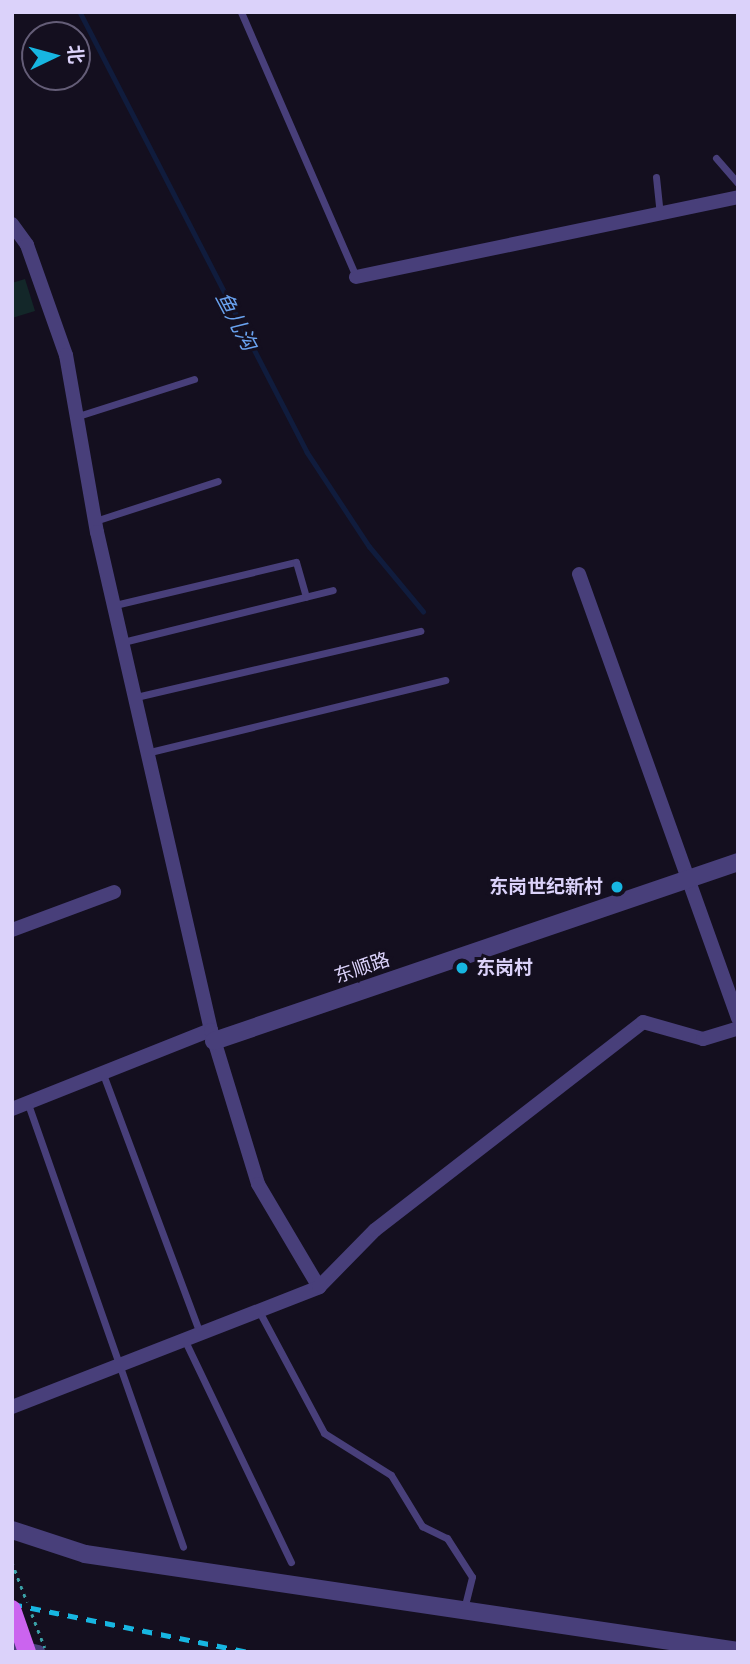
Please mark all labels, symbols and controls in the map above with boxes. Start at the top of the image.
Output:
north arrow [21,21,91,91]
text: 北 [63,44,88,65]
water label: 鱼儿沟 [210,287,262,355]
place label: 东岗世纪新村 [489,876,603,898]
marker: 东岗世纪新村 [609,879,625,895]
street label: 东顺路 [331,948,393,988]
place label: 东岗村 [476,957,533,979]
marker: 东岗村 [454,960,470,976]

